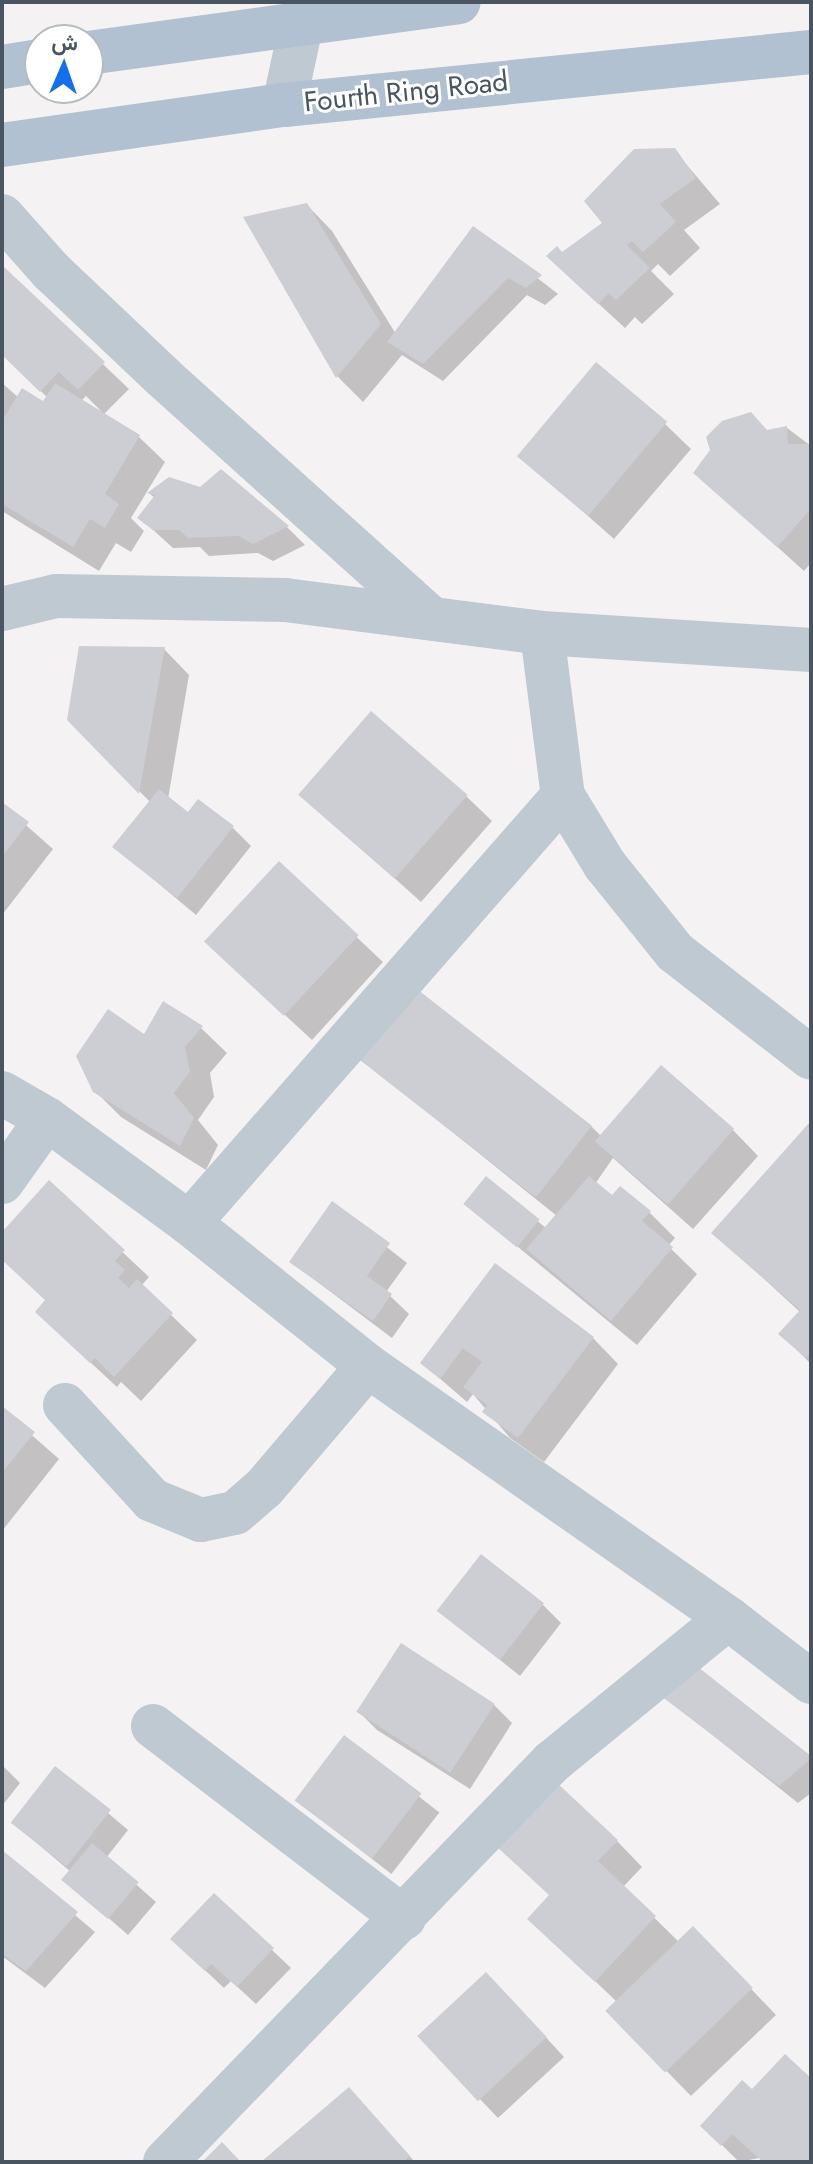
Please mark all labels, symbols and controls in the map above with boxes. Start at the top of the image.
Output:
north arrow [24,24,104,104]
text: ش [51,26,79,58]
street label: Fourth Ring Road [302,65,510,119]

